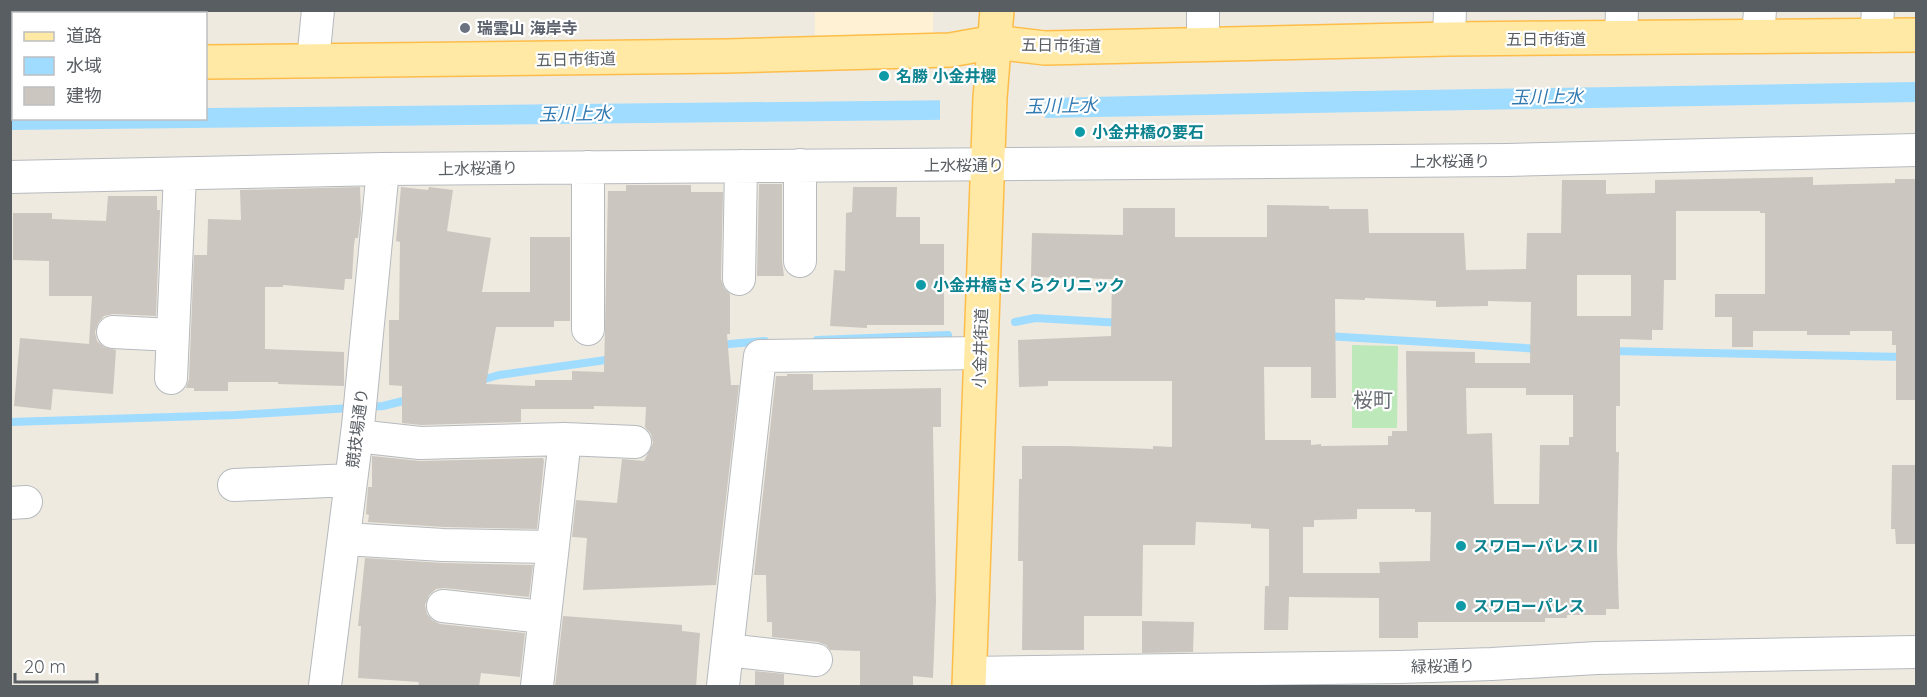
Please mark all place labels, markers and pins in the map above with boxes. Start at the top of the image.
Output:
place label: 瑞雲山 海岸寺 [477,18,577,38]
marker: 瑞雲山 海岸寺 [458,21,472,35]
place label: 名勝 小金井櫻 [896,66,996,86]
marker: 名勝 小金井櫻 [877,69,891,83]
place label: 小金井橋の要石 [1092,122,1204,142]
marker: 小金井橋の要石 [1073,125,1087,139]
place label: 小金井橋さくらクリニック [933,275,1125,295]
marker: 小金井橋さくらクリニック [914,278,928,292]
place label: スワローパレスⅡ [1473,536,1601,556]
marker: スワローパレスⅡ [1454,539,1468,553]
place label: スワローパレス [1473,596,1585,616]
marker: スワローパレス [1454,599,1468,613]

